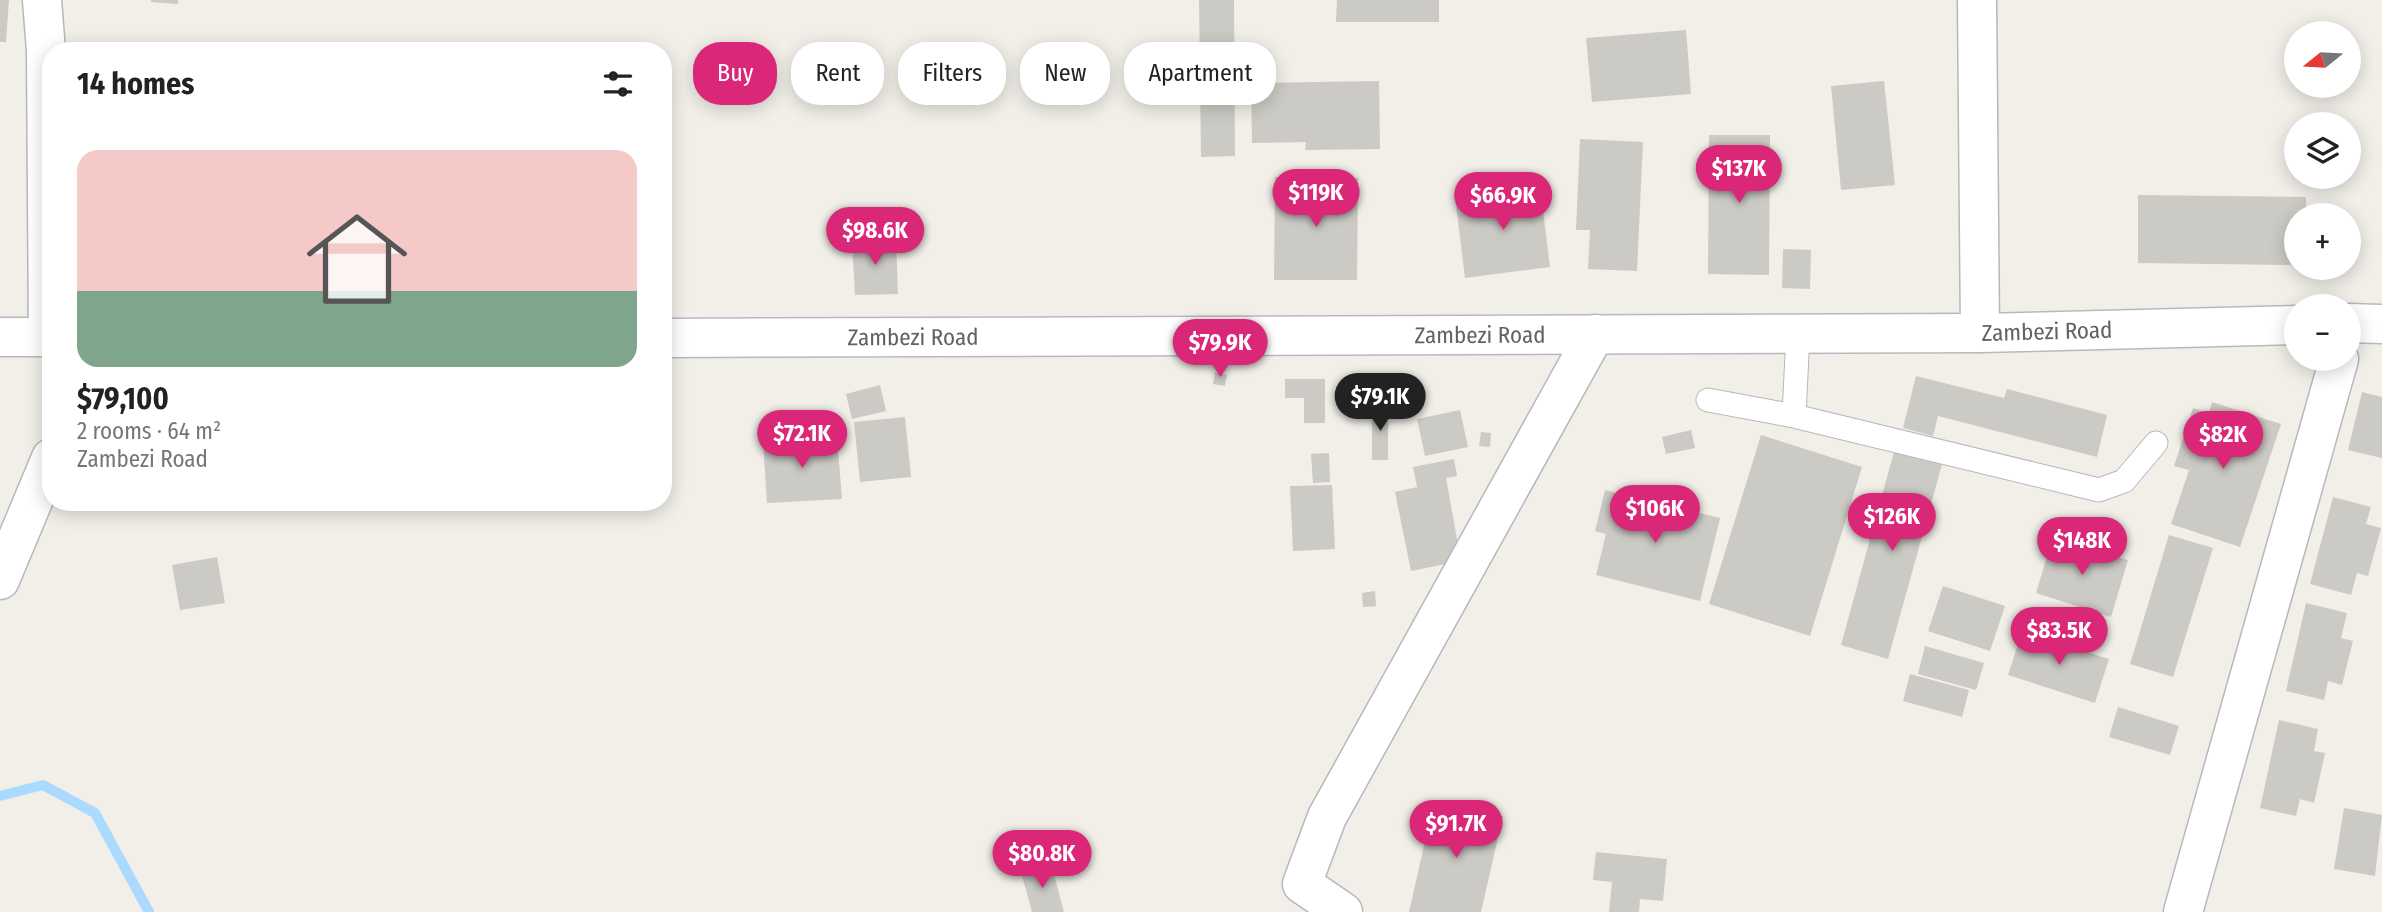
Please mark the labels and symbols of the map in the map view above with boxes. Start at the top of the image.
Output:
north arrow [2284,21,2361,98]
pin: $137K [1690,146,1788,205]
pin: $119K [1267,170,1365,229]
pin: $66.9K [1446,173,1560,232]
pin: $98.6K [818,208,932,267]
street label: Zambezi Road [1981,316,2113,347]
pin: $79.9K [1163,320,1277,379]
street label: Zambezi Road [1414,321,1546,349]
street label: Zambezi Road [847,323,979,351]
pin: $79.1K [1323,374,1437,433]
pin: $72.1K [745,410,859,470]
pin: $82K [2182,412,2264,471]
pin: $106K [1606,486,1704,545]
pin: $126K [1843,494,1941,553]
pin: $148K [2033,518,2131,577]
pin: $83.5K [2002,608,2116,667]
pin: $91.7K [1399,800,1513,860]
pin: $80.8K [985,830,1099,890]

